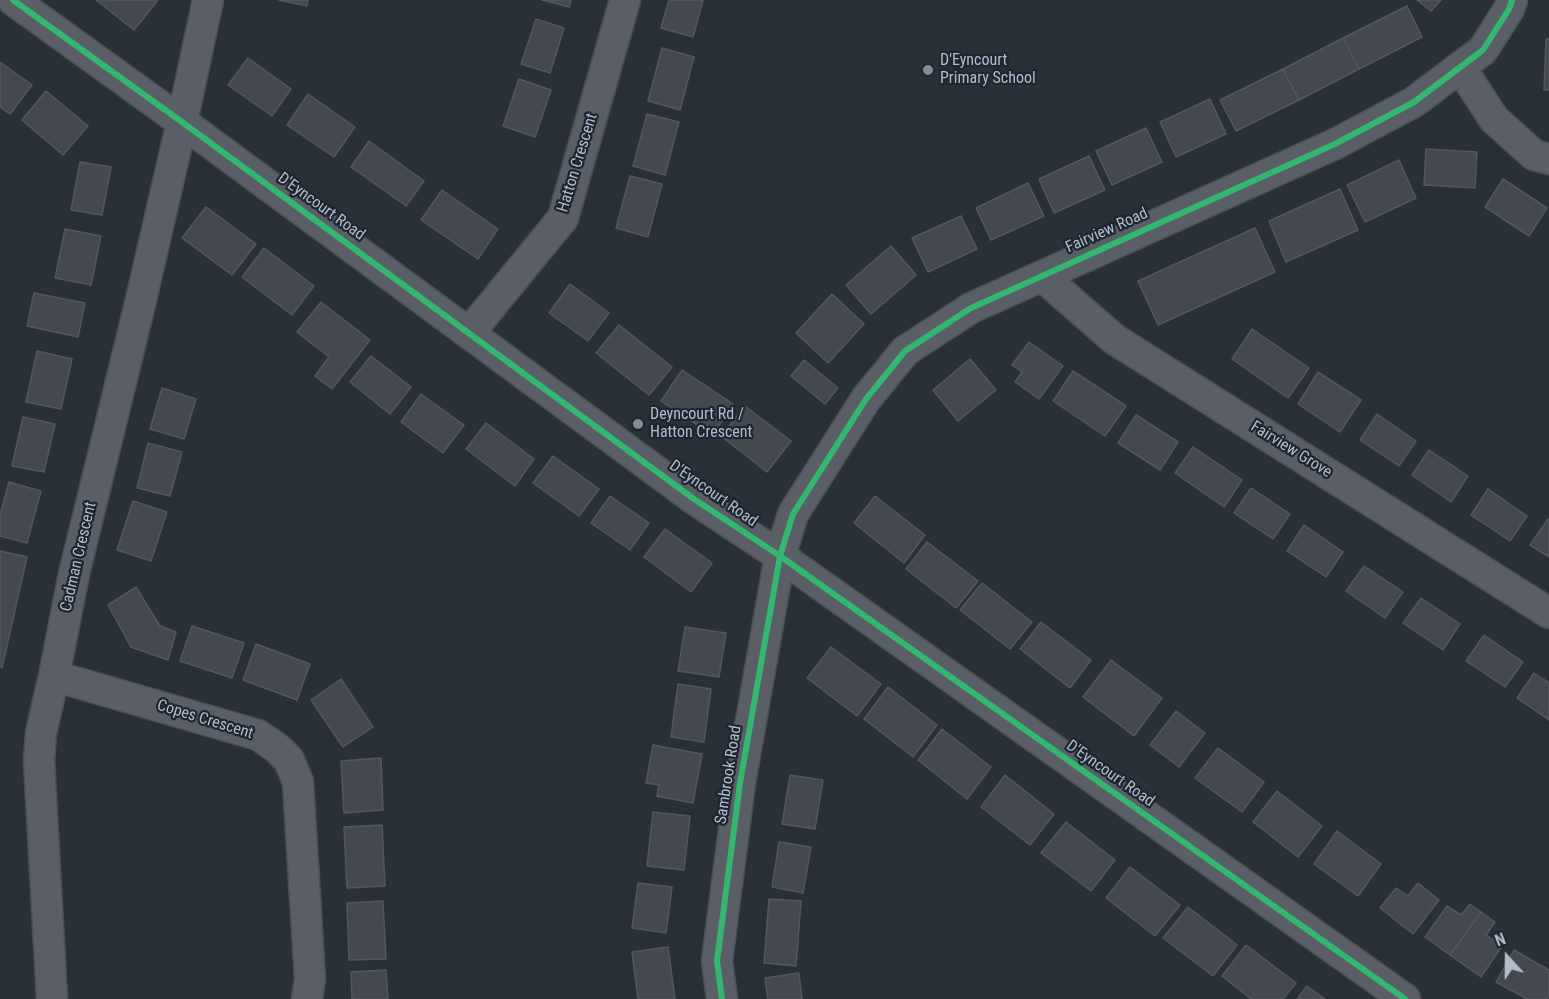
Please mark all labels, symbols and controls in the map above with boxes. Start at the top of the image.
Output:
place label: D'Eyncourt Primary School [940,51,1036,89]
marker: D'Eyncourt Primary School [921,63,935,77]
street label: Hatton Crescent [554,111,602,215]
street label: D'Eyncourt Road [274,169,368,245]
street label: Fairview Road [1063,204,1151,258]
place label: Deyncourt Rd / Hatton Crescent [650,405,752,443]
marker: Deyncourt Rd / Hatton Crescent [631,417,645,431]
street label: Fairview Grove [1247,417,1335,483]
street label: D'Eyncourt Road [665,457,761,531]
street label: Cadman Crescent [57,500,101,614]
street label: Copes Crescent [155,696,255,744]
street label: Sambrook Road [712,724,746,826]
street label: D'Eyncourt Road [1062,737,1158,811]
north arrow [1477,927,1537,987]
text: N [1492,929,1508,950]

